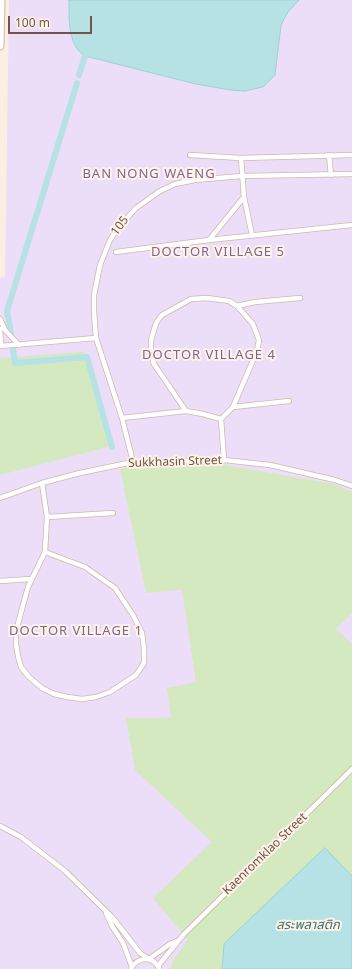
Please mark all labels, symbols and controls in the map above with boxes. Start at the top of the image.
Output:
scale bar [10,8,94,34]
text: 100 m [15,14,50,31]
district label: BAN NONG WAENG [82,166,216,182]
street label: 105 [108,213,132,239]
district label: DOCTOR VILLAGE 5 [151,244,285,260]
district label: DOCTOR VILLAGE 4 [142,347,276,363]
street label: Sukkhasin Street [128,453,222,471]
district label: DOCTOR VILLAGE 1 [9,623,143,639]
street label: Kaenromklao Street [220,810,310,898]
water label: สระพลาสติก [276,917,340,933]

